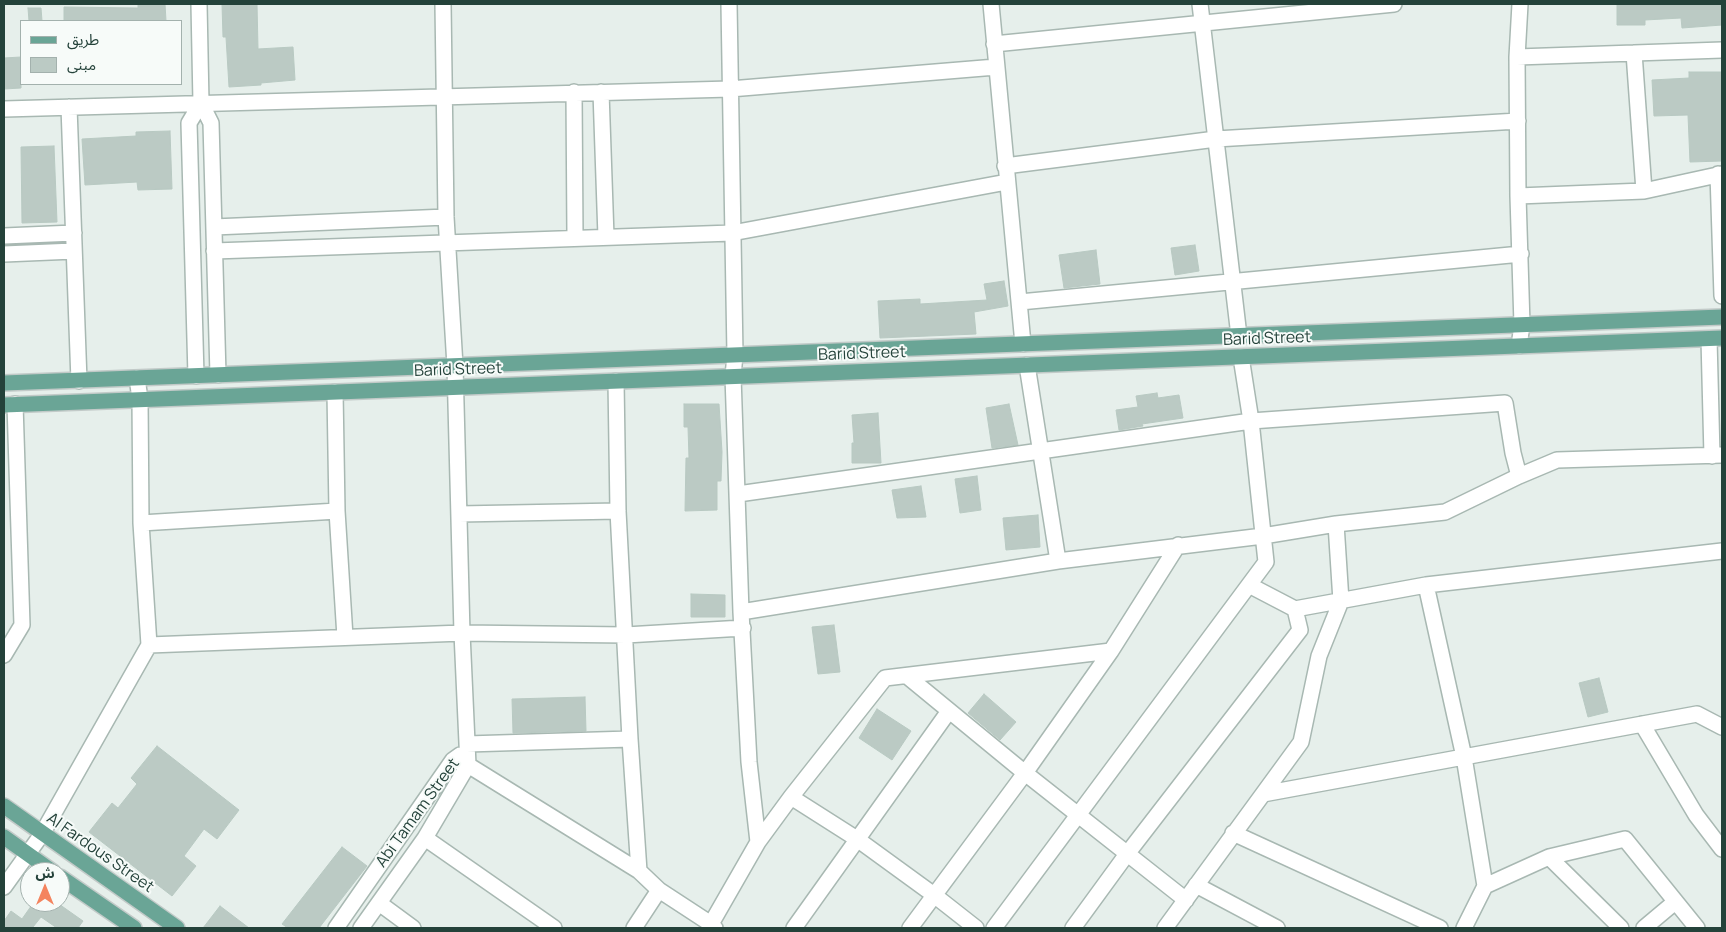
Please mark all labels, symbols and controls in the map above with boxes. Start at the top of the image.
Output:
legend [20,20,182,85]
text: طريق [67,29,99,50]
text: مبنى [67,54,96,75]
street label: Barid Street [1223,328,1311,350]
street label: Barid Street [818,343,906,365]
street label: Barid Street [414,359,502,381]
street label: Abi Tamam Street [372,755,464,871]
street label: Al Fardous Street [43,809,157,897]
north arrow [20,862,70,912]
text: ش [35,863,55,882]

